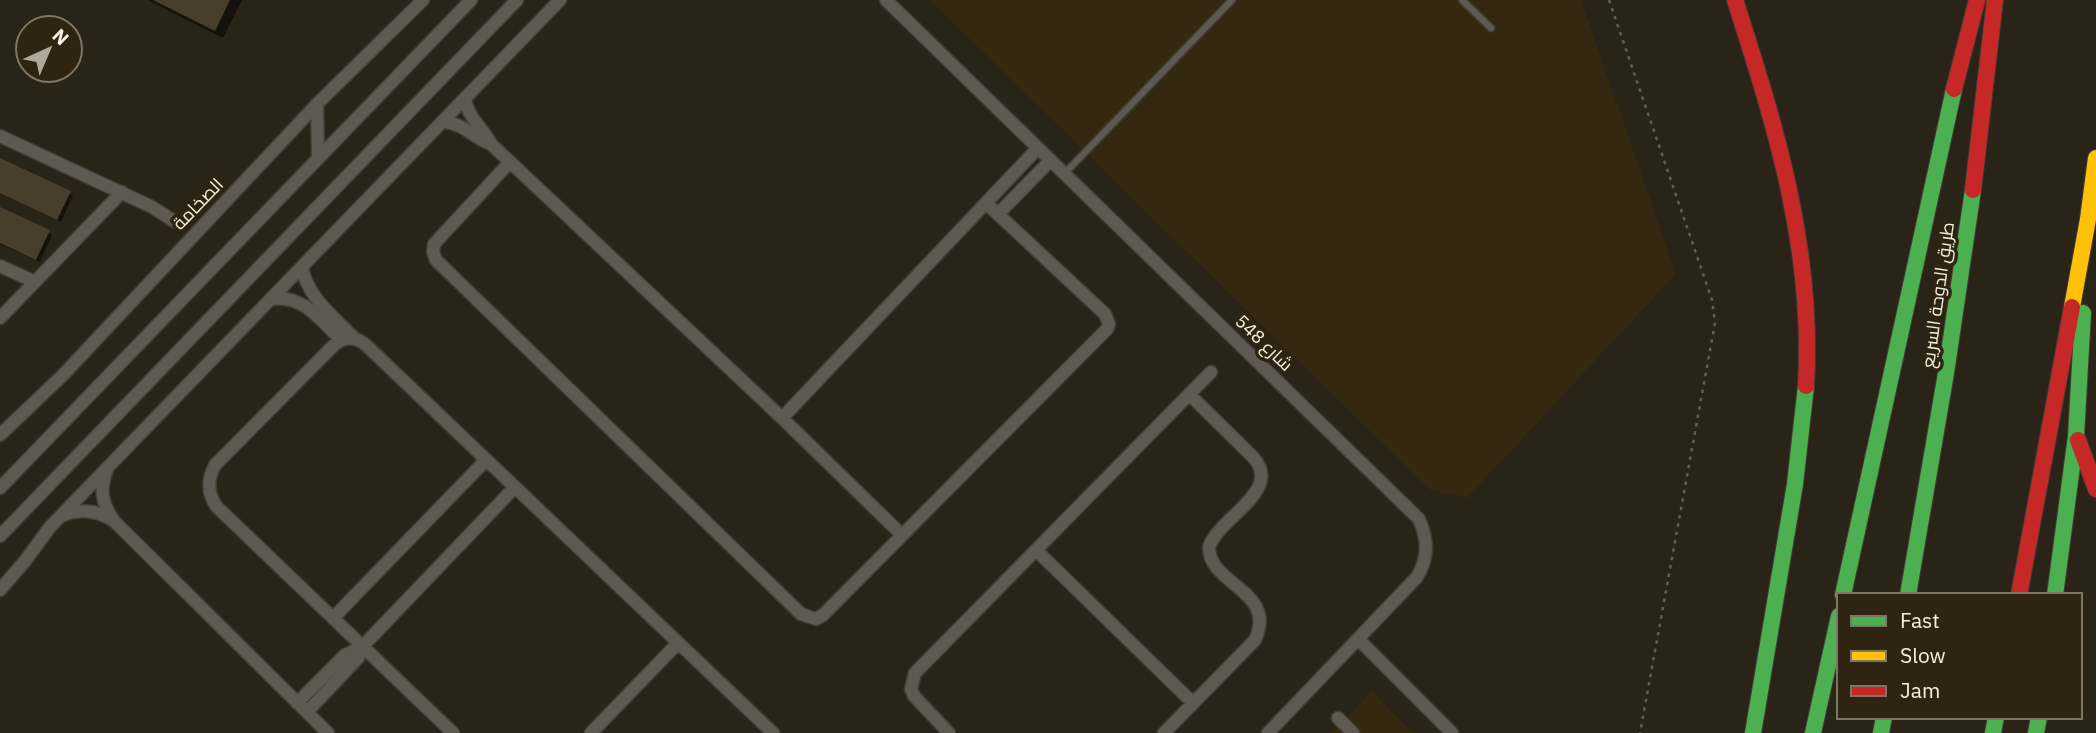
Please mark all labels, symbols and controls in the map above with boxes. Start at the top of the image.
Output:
north arrow [14,14,84,84]
text: N [48,23,74,50]
street label: الصخامة [167,173,228,234]
street label: طريق الدوحة السريع [1916,220,1960,370]
street label: شارع 548 [1230,310,1298,376]
legend [1837,593,2082,719]
text: Fast [1900,606,1940,634]
text: Slow [1900,641,1946,669]
text: Jam [1900,676,1940,704]

